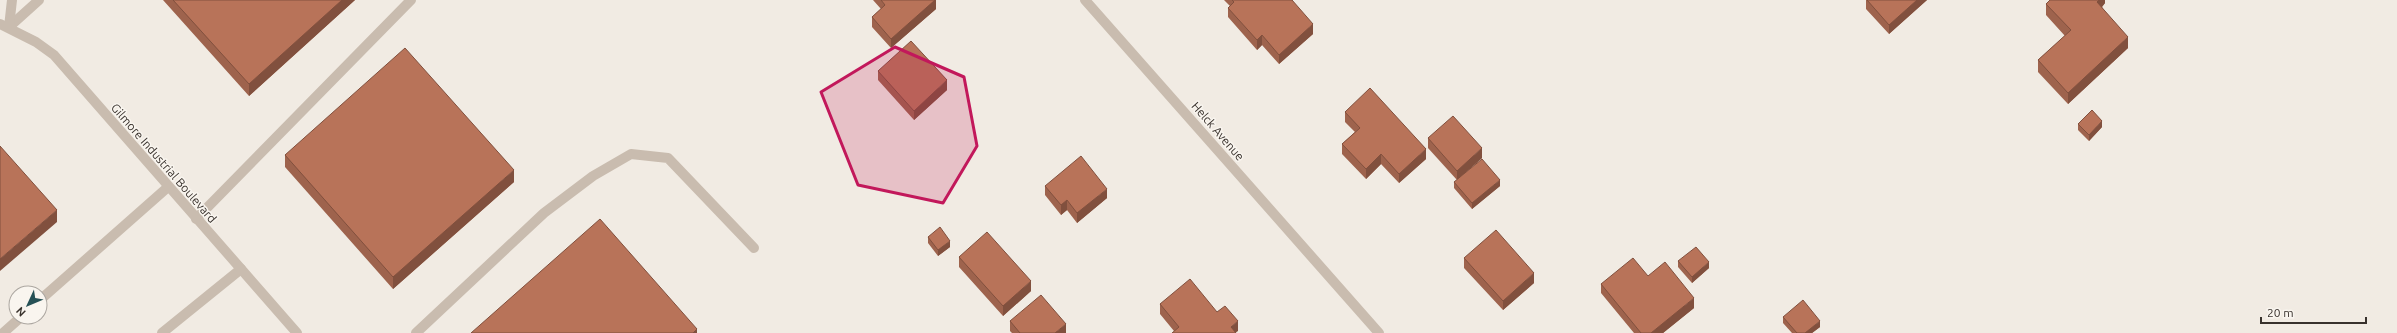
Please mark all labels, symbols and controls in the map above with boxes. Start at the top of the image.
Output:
street label: Helck Avenue [1189,99,1247,163]
street label: Gilmore Industrial Boulevard [109,101,219,225]
north arrow [8,285,48,325]
scale bar [2261,299,2366,325]
text: N [14,305,28,319]
text: 20 m [2267,306,2294,319]

